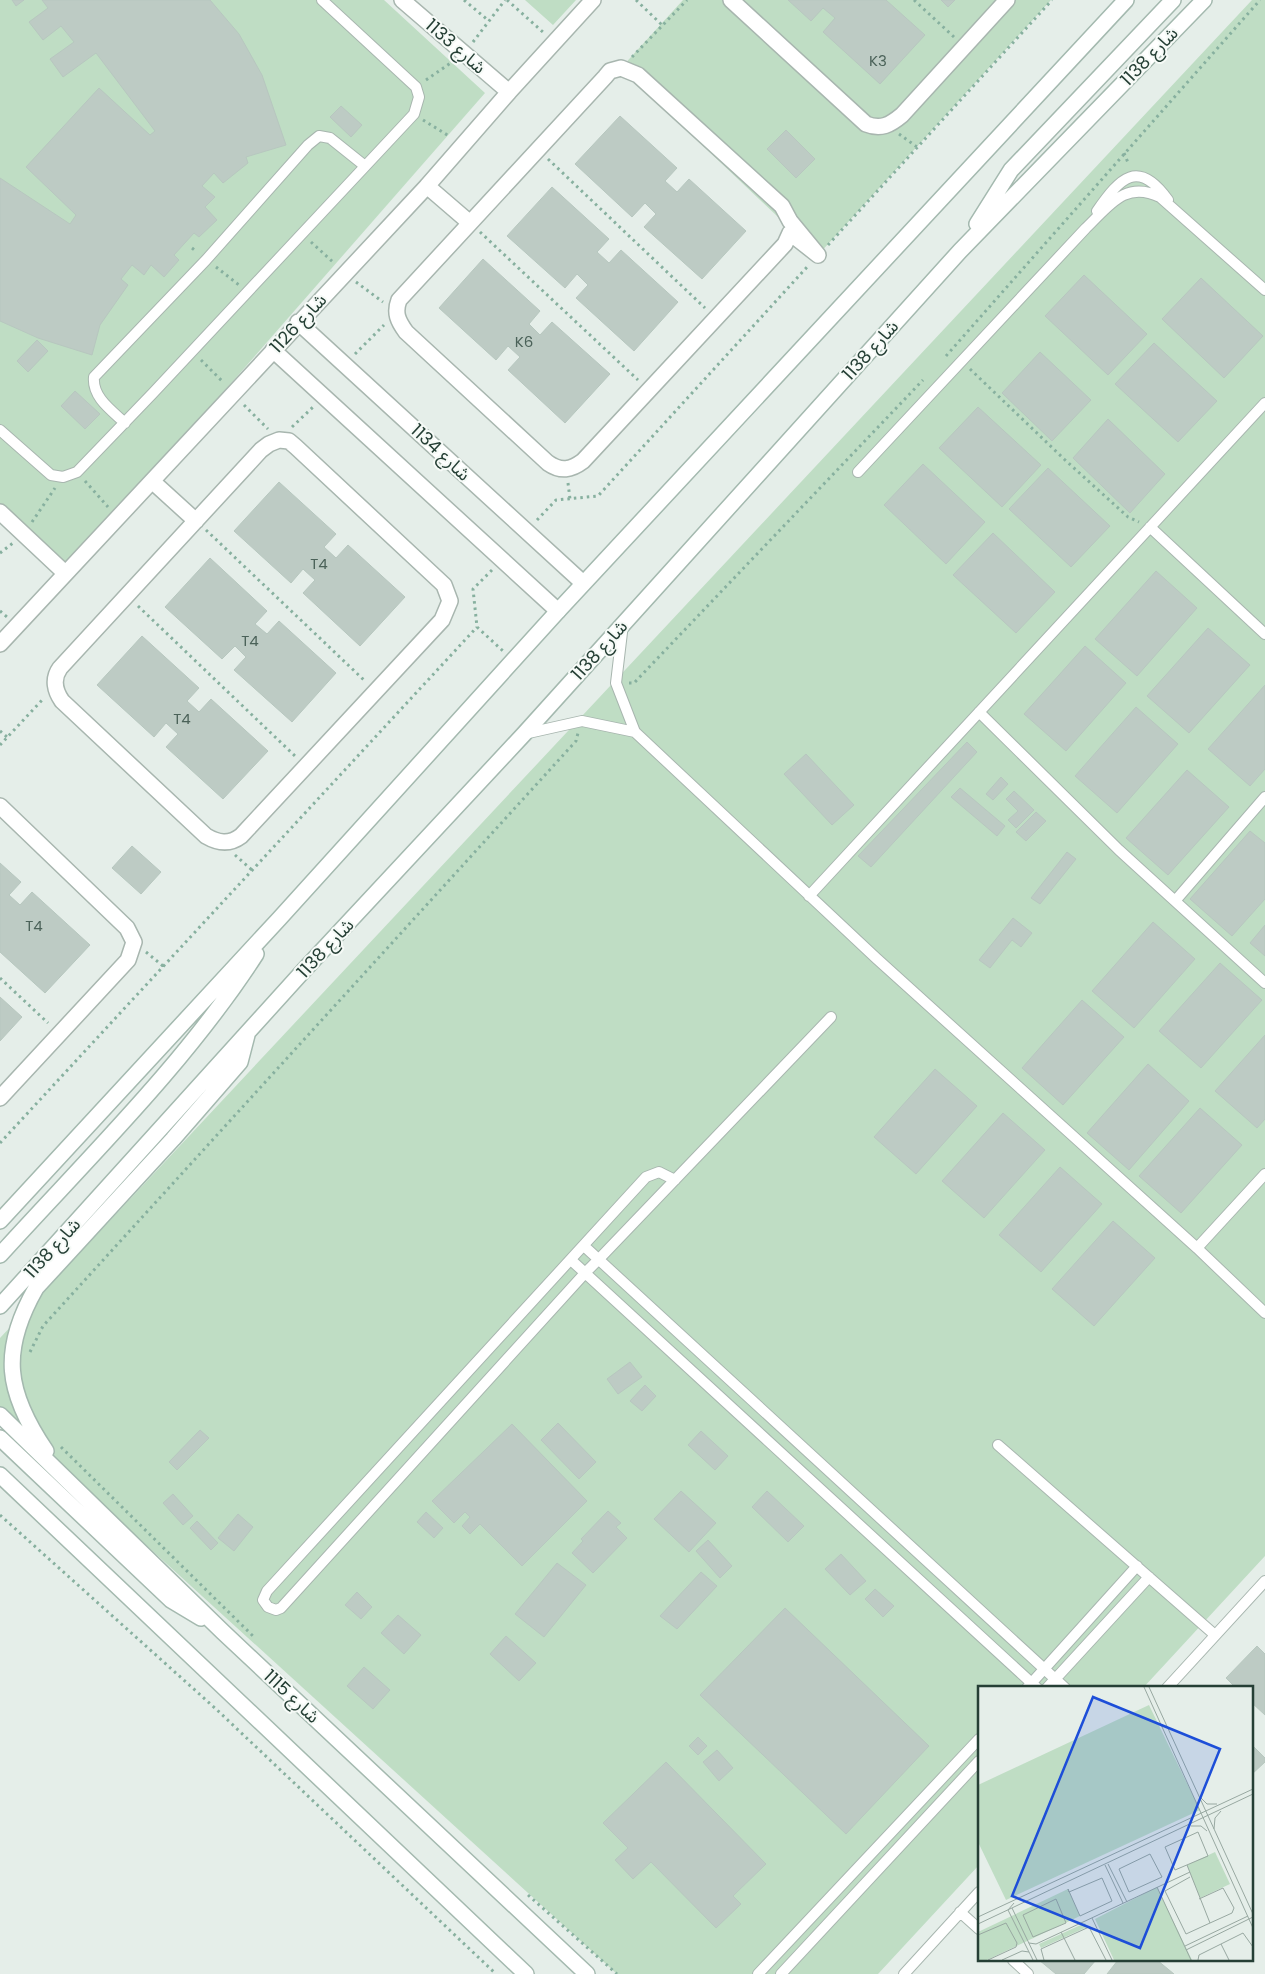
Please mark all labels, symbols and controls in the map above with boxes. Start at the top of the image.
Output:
street label: شارع 1133 [419,13,492,81]
street label: شارع 1138 [1115,21,1185,92]
house number: K3 [869,50,887,71]
street label: شارع 1126 [264,288,334,360]
street label: شارع 1138 [836,314,905,387]
house number: K6 [515,331,533,352]
street label: شارع 1134 [404,418,476,488]
house number: T4 [310,553,328,574]
street label: شارع 1138 [565,614,634,687]
house number: T4 [241,630,259,651]
house number: T4 [173,708,191,729]
street label: شارع 1138 [291,913,361,985]
house number: T4 [25,915,43,936]
street label: شارع 1138 [18,1212,87,1285]
street label: شارع 1115 [257,1664,326,1730]
inset map [978,1686,1252,1962]

